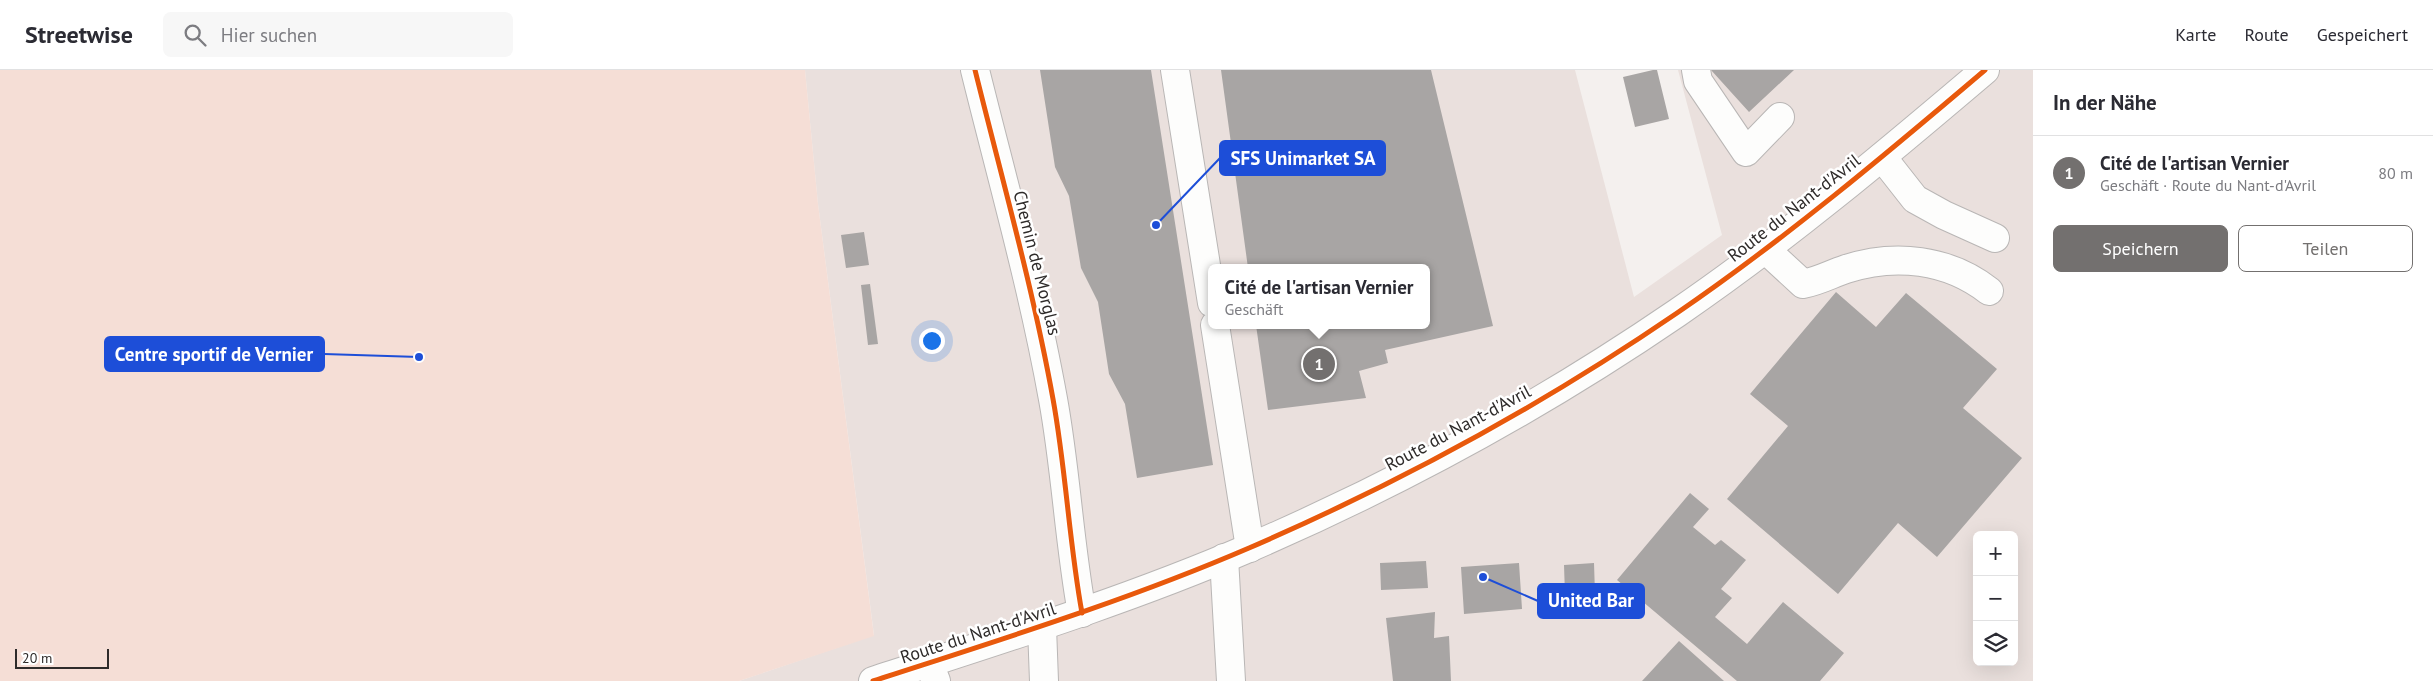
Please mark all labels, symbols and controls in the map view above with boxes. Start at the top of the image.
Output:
search box [163,12,513,57]
text: Streetwise [25,19,133,50]
icon: search [181,21,209,49]
text: Hier suchen [221,23,317,47]
text: Karte [2175,23,2216,46]
text: Route [2244,23,2289,46]
text: Gespeichert [2317,23,2408,46]
text: In der Nähe [2053,89,2157,116]
callout: SFS Unimarket SA [1220,141,1385,175]
text: SFS Unimarket SA [1230,146,1376,170]
street label: Route du Nant-d'Avril [1723,148,1865,267]
text: Cité de l'artisan Vernier [2100,151,2289,175]
text: 1 [2064,163,2074,183]
text: 80 m [2378,163,2413,183]
text: Geschäft · Route du Nant-d'Avril [2100,175,2316,195]
street label: Chemin de Morglas [1008,188,1067,338]
button: Speichern [2053,225,2228,272]
button: Teilen [2238,225,2413,272]
popup [1208,264,1430,329]
text: Cité de l'artisan Vernier [1224,275,1414,299]
text: Geschäft [1224,299,1283,319]
your location [919,328,945,354]
callout: Centre sportif de Vernier [105,337,324,371]
text: Centre sportif de Vernier [115,342,314,366]
pin: 1 [1303,345,1335,383]
street label: Route du Nant-d'Avril [1381,379,1535,476]
map controls [1973,531,2018,666]
button: + [1973,531,2018,576]
button: − [1973,576,2018,621]
callout: United Bar [1538,584,1644,618]
text: United Bar [1548,588,1634,612]
street label: Route du Nant-d'Avril [897,596,1059,669]
button: layers [1973,621,2018,666]
scale bar [15,646,109,669]
text: 20 m [22,649,52,667]

